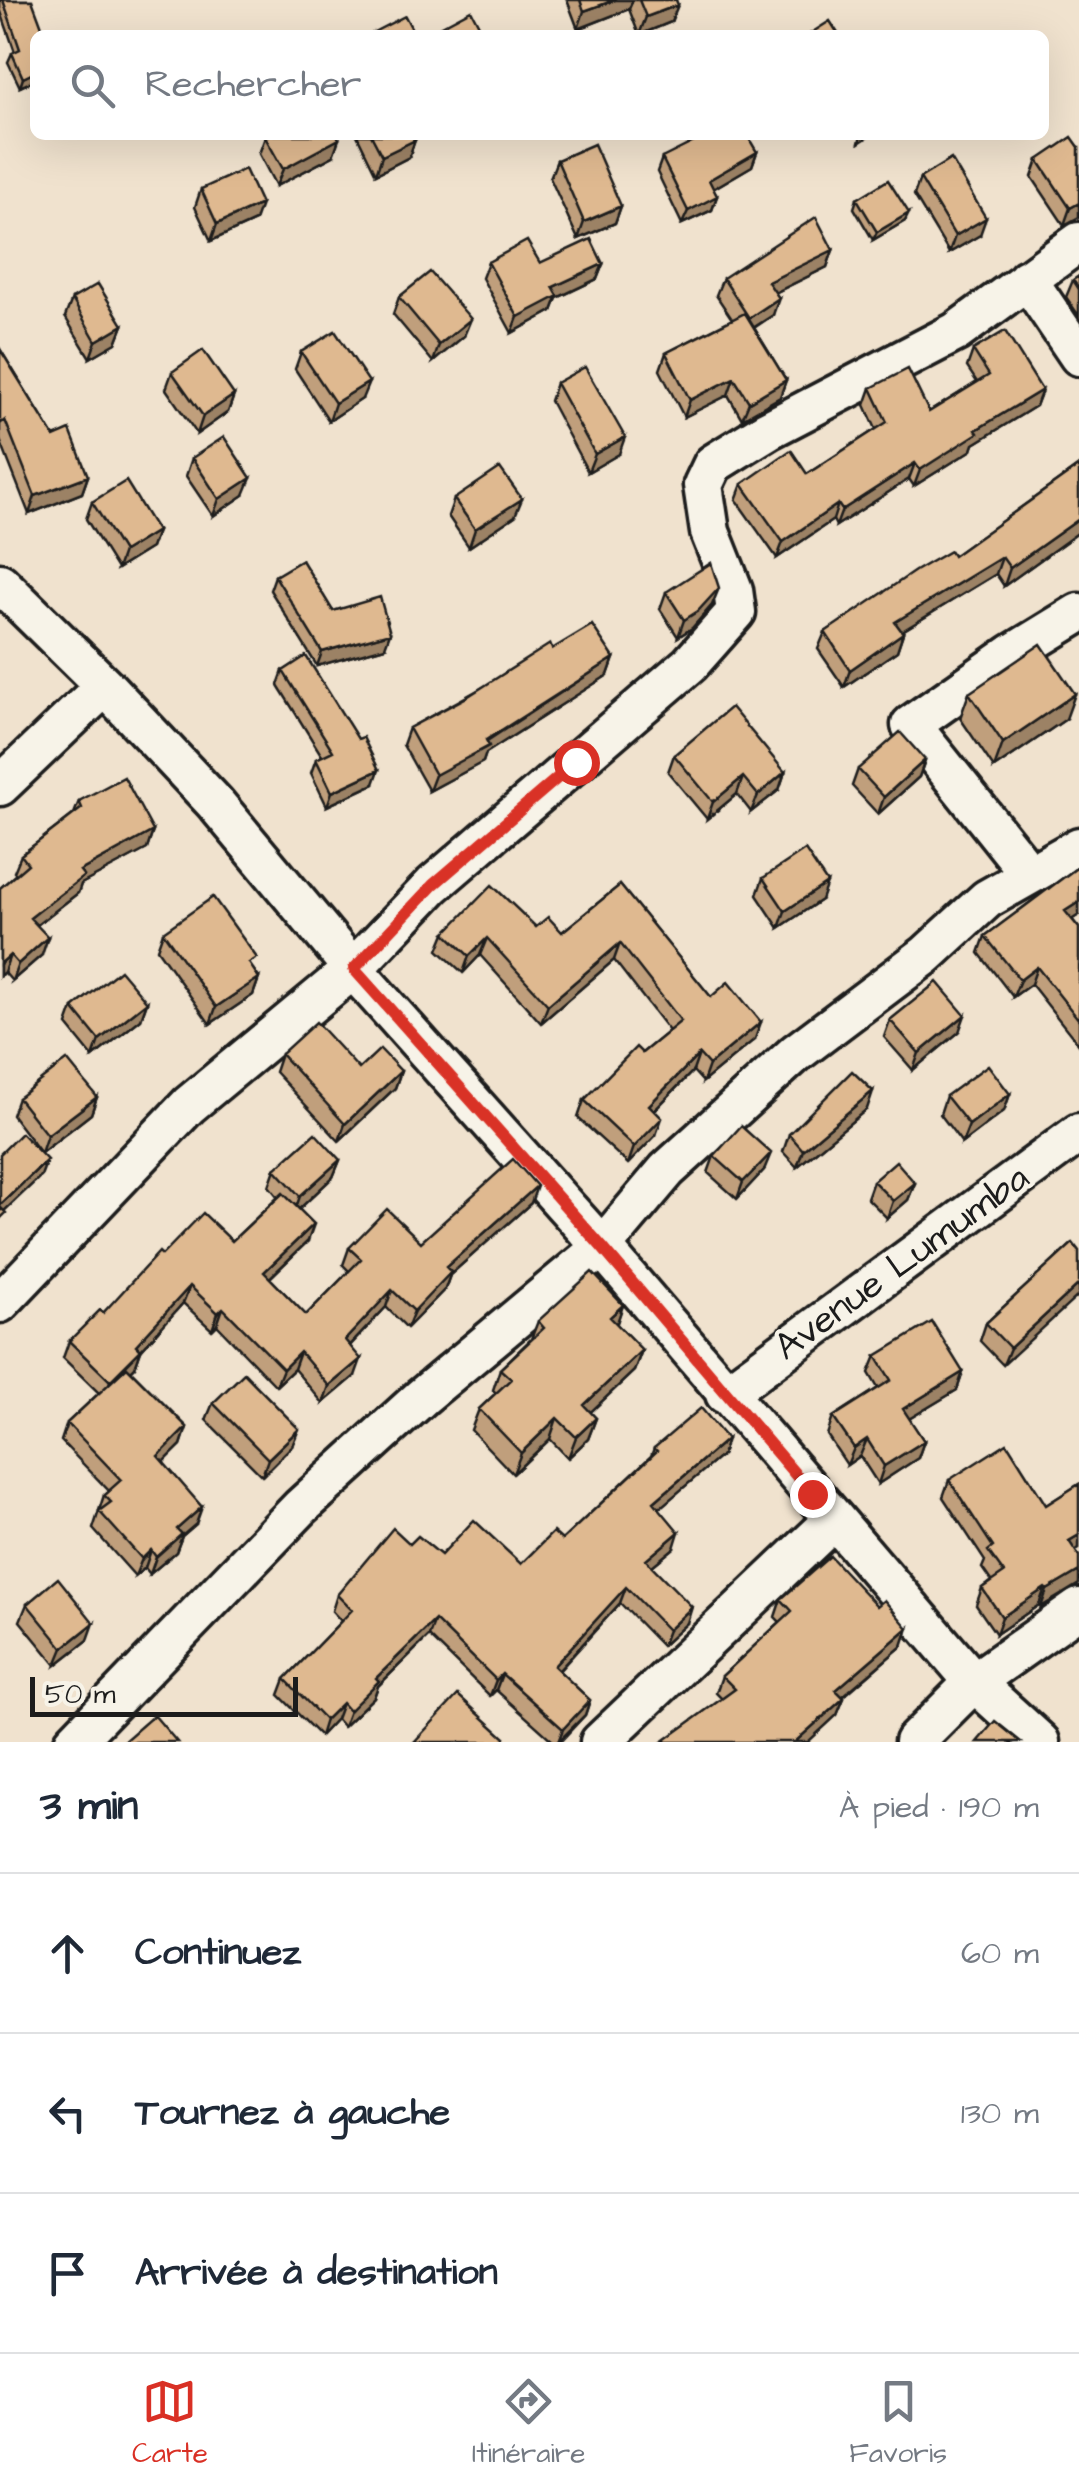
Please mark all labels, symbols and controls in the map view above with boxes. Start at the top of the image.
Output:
search box [30,30,1049,140]
icon: search [65,58,120,113]
text: Rechercher [145,59,361,111]
route start [554,740,600,786]
street label: Avenue Lumumba [764,1153,1040,1373]
route end [790,1472,836,1518]
scale bar [30,1672,298,1716]
text: 50 m [45,1675,116,1714]
text: 3 min [40,1778,138,1836]
text: À pied · 190 m [839,1785,1039,1830]
icon: ahead [40,1926,95,1981]
text: Continuez [135,1927,301,1979]
text: 60 m [961,1931,1039,1976]
icon: left [40,2086,95,2141]
text: Tournez à gauche [135,2087,450,2139]
text: 130 m [961,2091,1039,2136]
icon: arrive [40,2246,95,2301]
text: Arrivée à destination [135,2247,498,2299]
tab: Carte [132,2374,208,2473]
tab: Itinéraire [472,2374,585,2473]
tab: Favoris [849,2374,947,2473]

